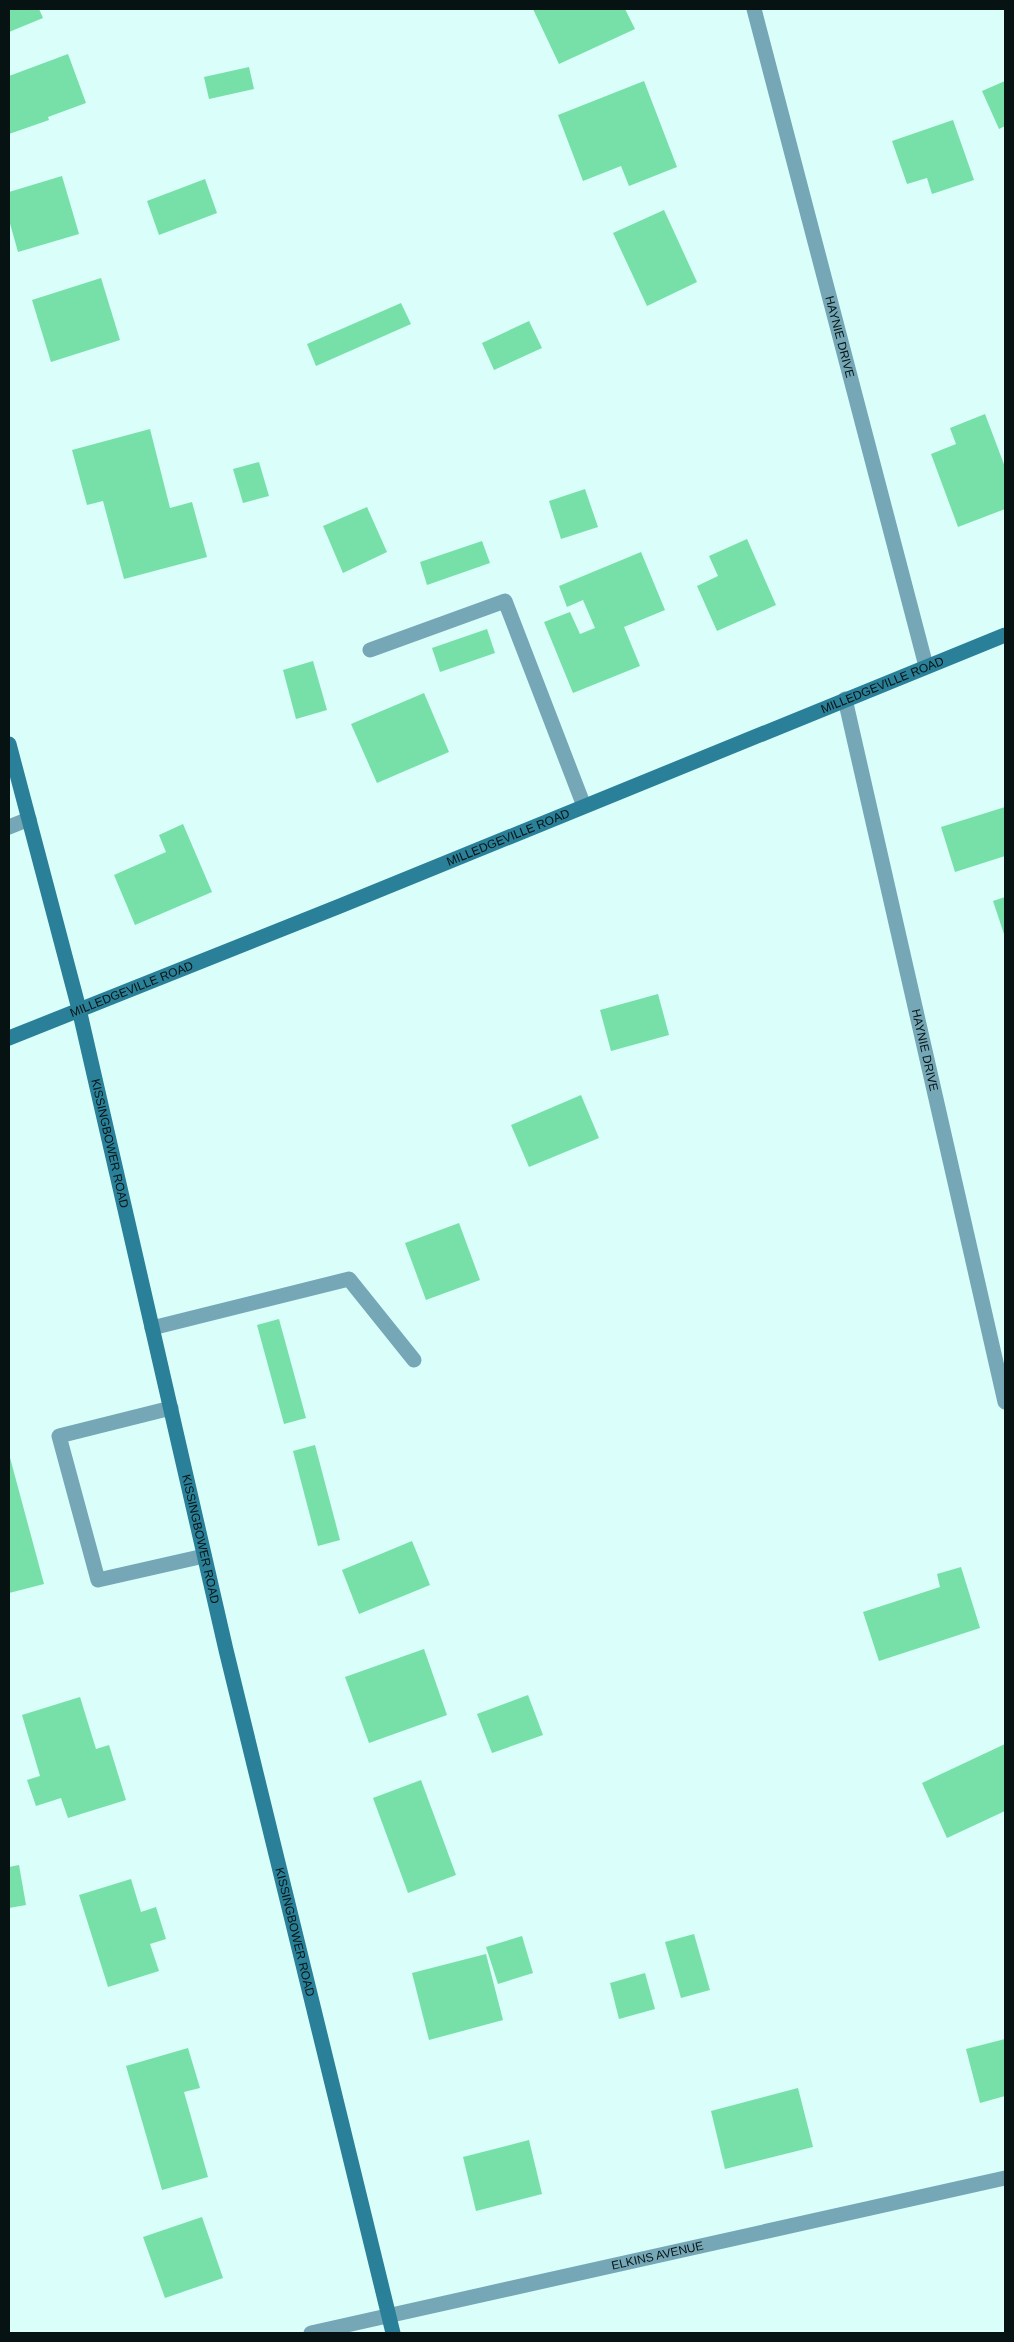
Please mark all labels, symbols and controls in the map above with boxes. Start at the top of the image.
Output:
street label: HAYNIE DRIVE [822,295,857,379]
street label: MILLEDGEVILLE ROAD [819,654,946,716]
street label: MILLEDGEVILLE ROAD [445,806,572,869]
street label: MILLEDGEVILLE ROAD [68,958,196,1020]
street label: HAYNIE DRIVE [909,1008,941,1092]
street label: KISSINGBOWER ROAD [88,1077,131,1210]
street label: KISSINGBOWER ROAD [179,1473,222,1605]
street label: KISSINGBOWER ROAD [272,1866,318,1998]
street label: ELKINS AVENUE [610,2239,705,2273]

